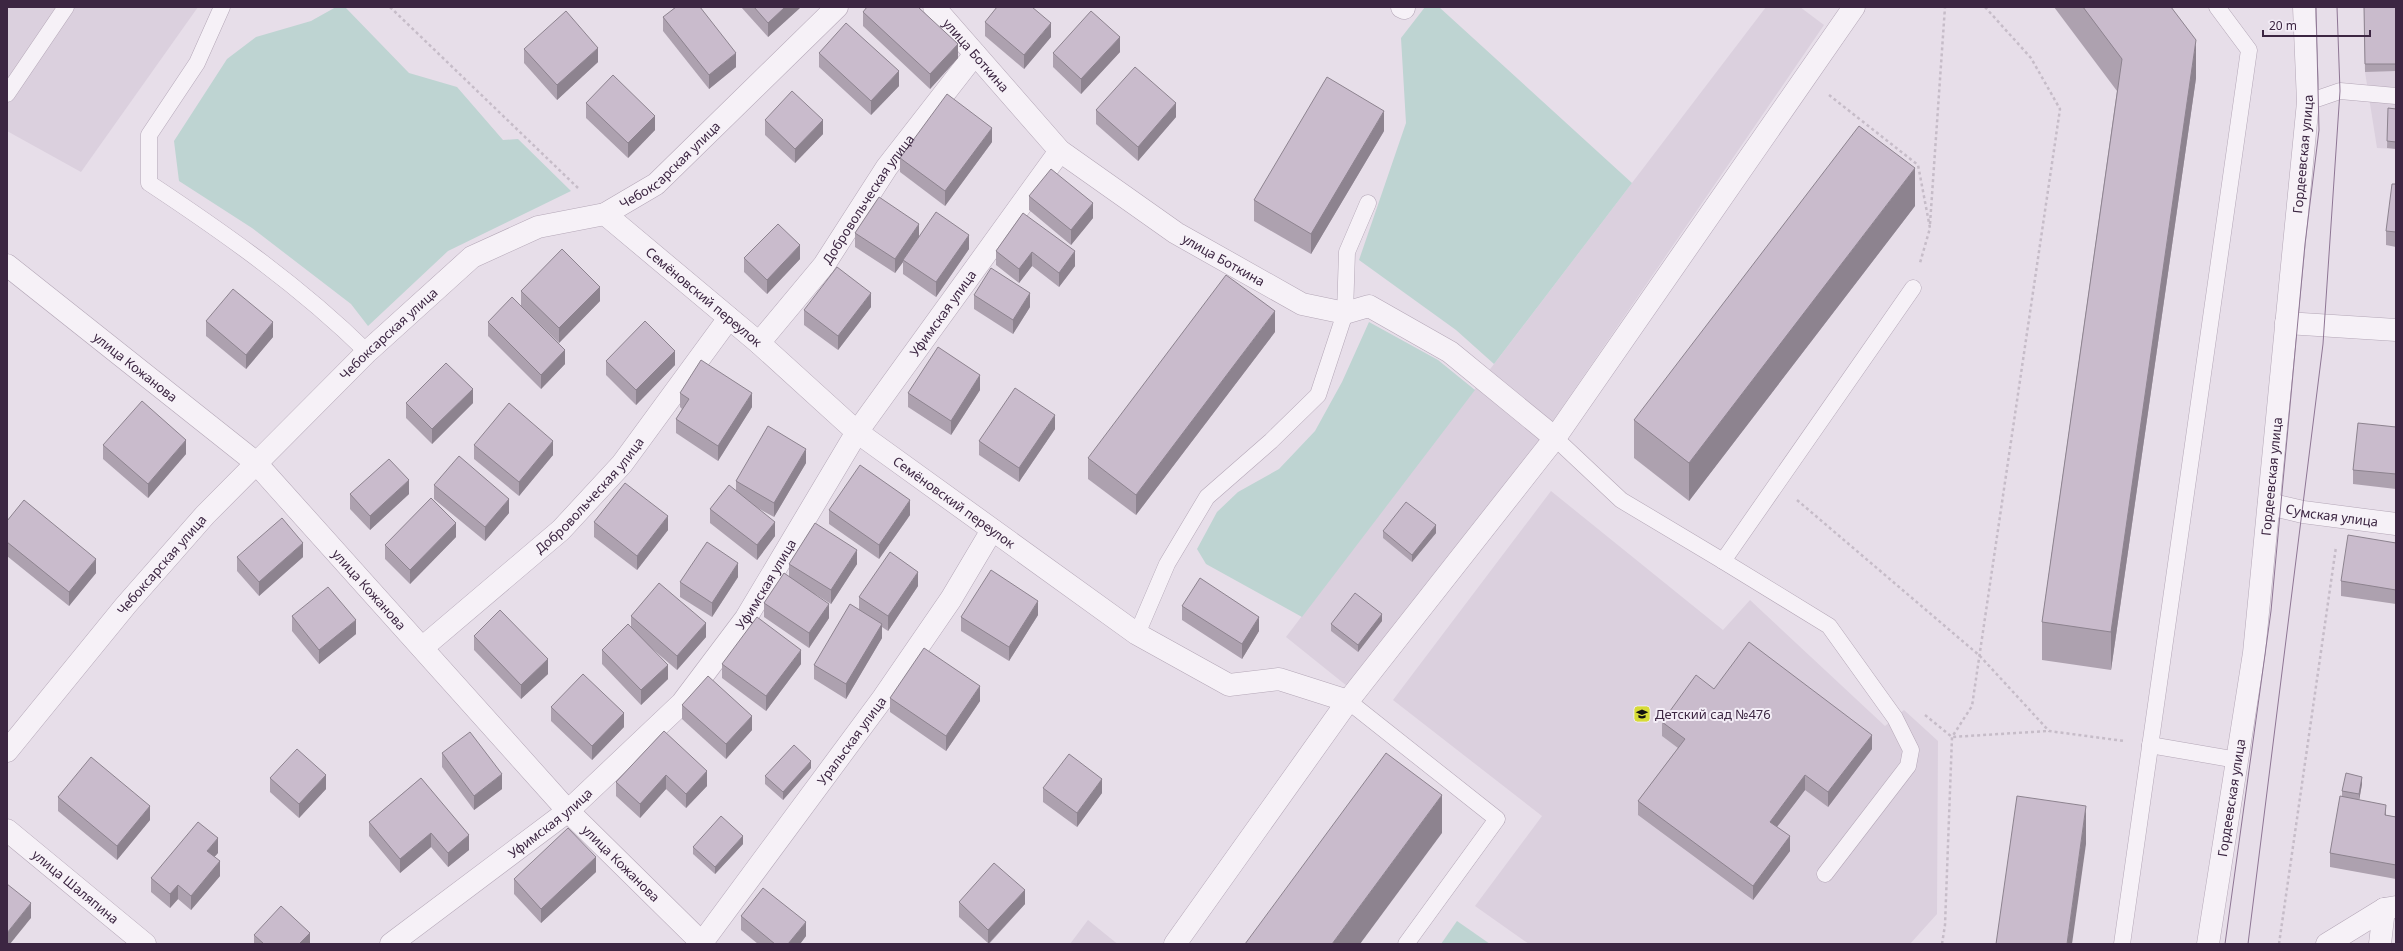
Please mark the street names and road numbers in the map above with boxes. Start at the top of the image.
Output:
street label: улица Боткина [939,15,1013,96]
street label: Гордеевская улица [2288,94,2317,214]
street label: Чебоксарская улица [616,117,724,213]
street label: Добровольческая улица [818,130,918,267]
street label: улица Боткина [1179,229,1268,290]
street label: Семёновский переулок [642,243,766,351]
street label: Уфимская улица [905,266,980,360]
street label: Чебоксарская улица [335,284,441,384]
street label: улица Кожанова [90,328,181,406]
street label: Гордеевская улица [2257,416,2286,537]
street label: Добровольческая улица [531,433,648,557]
street label: Семёновский переулок [889,452,1019,552]
street label: Сумская улица [2284,499,2379,531]
street label: Чебоксарская улица [113,511,210,619]
street label: Уфимская улица [731,536,800,633]
street label: улица Кожанова [328,545,410,634]
street label: Уральская улица [813,693,890,789]
street label: Гордеевская улица [2213,737,2249,858]
street label: Уфимская улица [504,784,596,862]
street label: улица Кожанова [578,821,664,906]
street label: улица Шаляпина [29,846,123,928]

